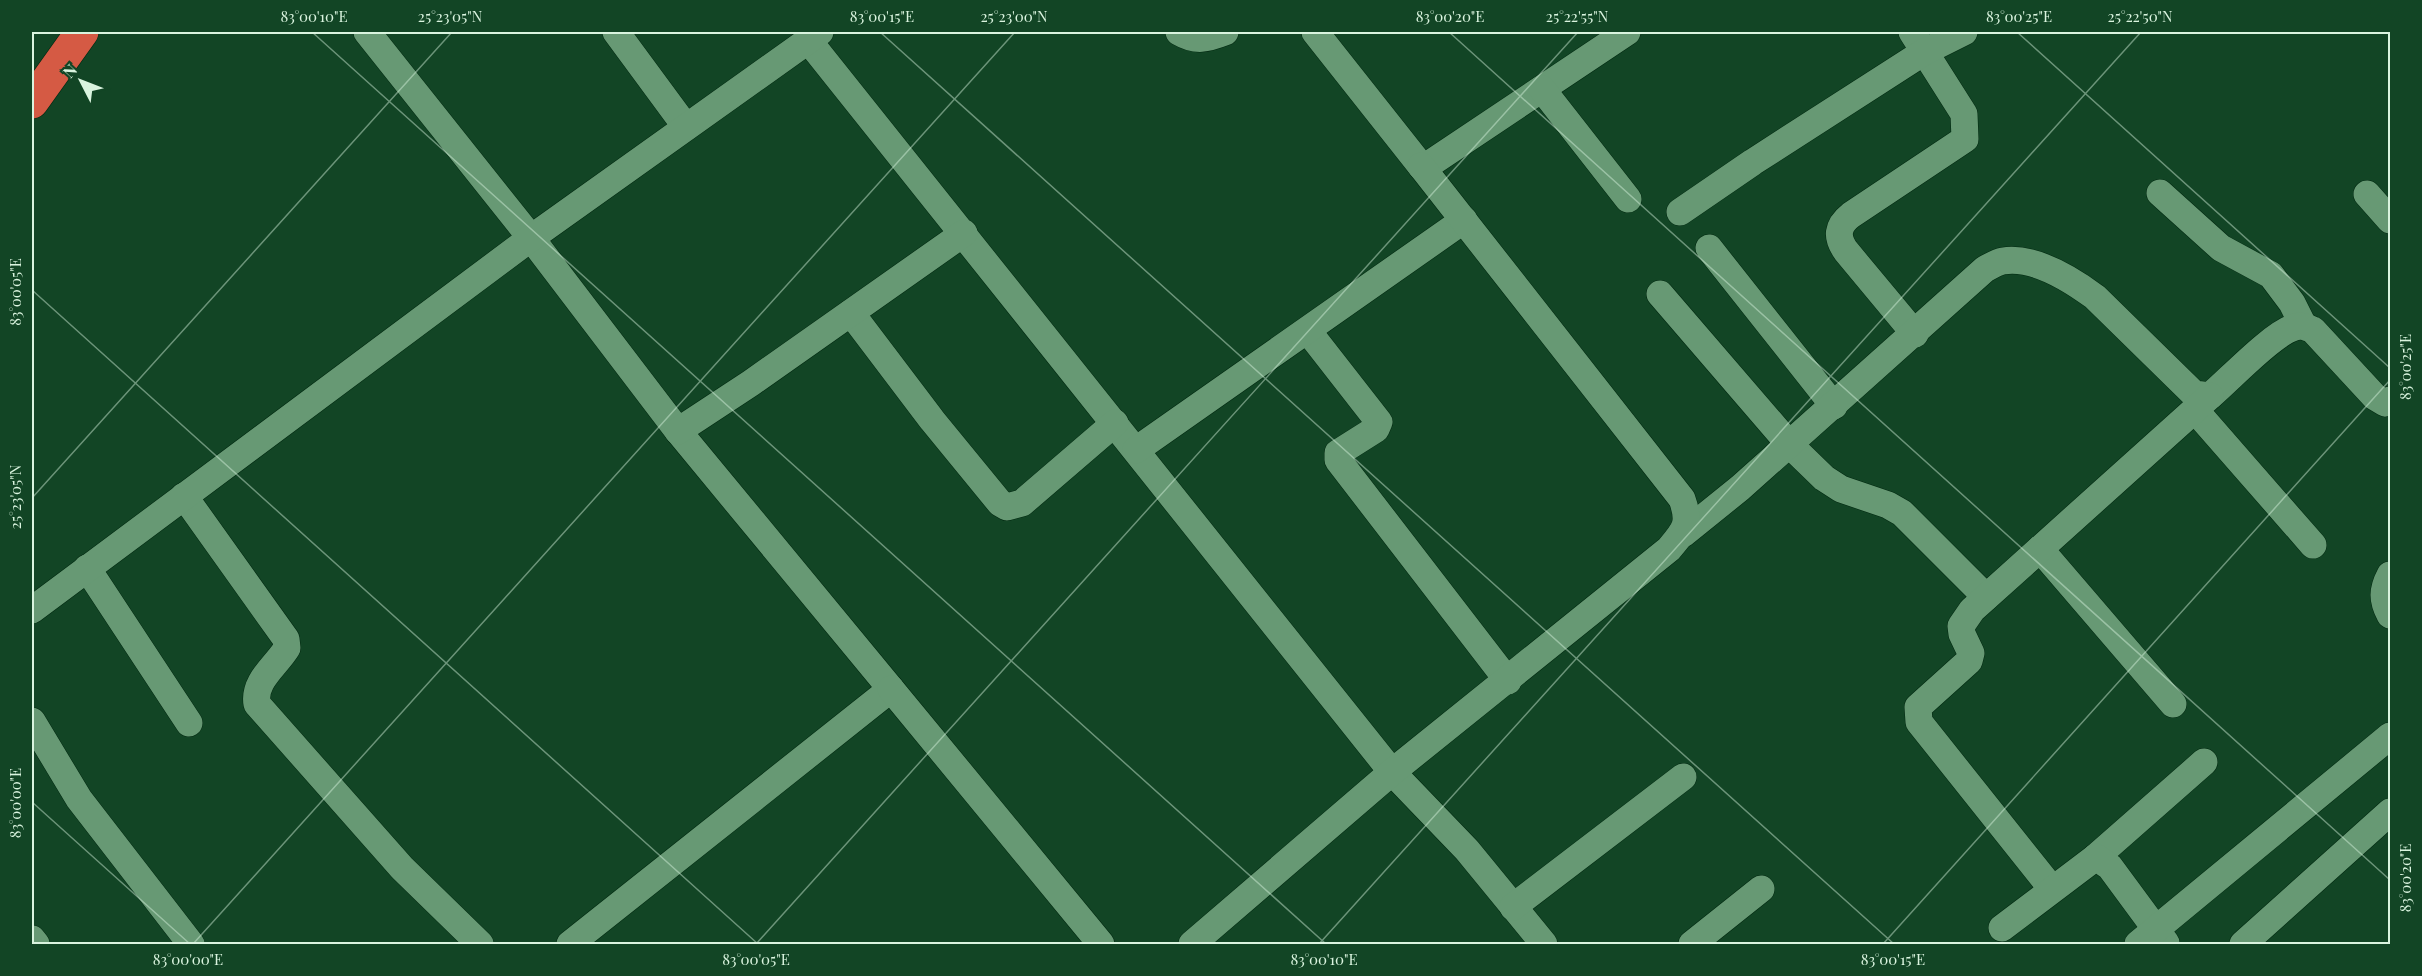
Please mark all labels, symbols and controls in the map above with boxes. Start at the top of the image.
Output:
text: 83°00'10"E [280,6,348,26]
text: 25°23'05"N [418,6,483,26]
text: 83°00'15"E [850,6,914,26]
text: 25°23'00"N [980,6,1048,26]
text: 83°00'20"E [1416,6,1484,26]
text: 25°22'55"N [1546,6,1609,26]
text: 83°00'25"E [1986,6,2052,26]
text: 25°22'50"N [2107,6,2173,26]
north arrow [51,51,111,111]
text: N [58,59,81,82]
text: 83°00'05"E [5,258,25,326]
text: 83°00'25"E [2395,334,2415,400]
text: 25°23'05"N [5,464,25,529]
text: 83°00'00"E [5,768,25,838]
text: 83°00'20"E [2395,844,2415,912]
text: 83°00'00"E [153,949,223,969]
text: 83°00'05"E [722,949,790,969]
text: 83°00'10"E [1290,949,1358,969]
text: 83°00'15"E [1861,949,1925,969]

